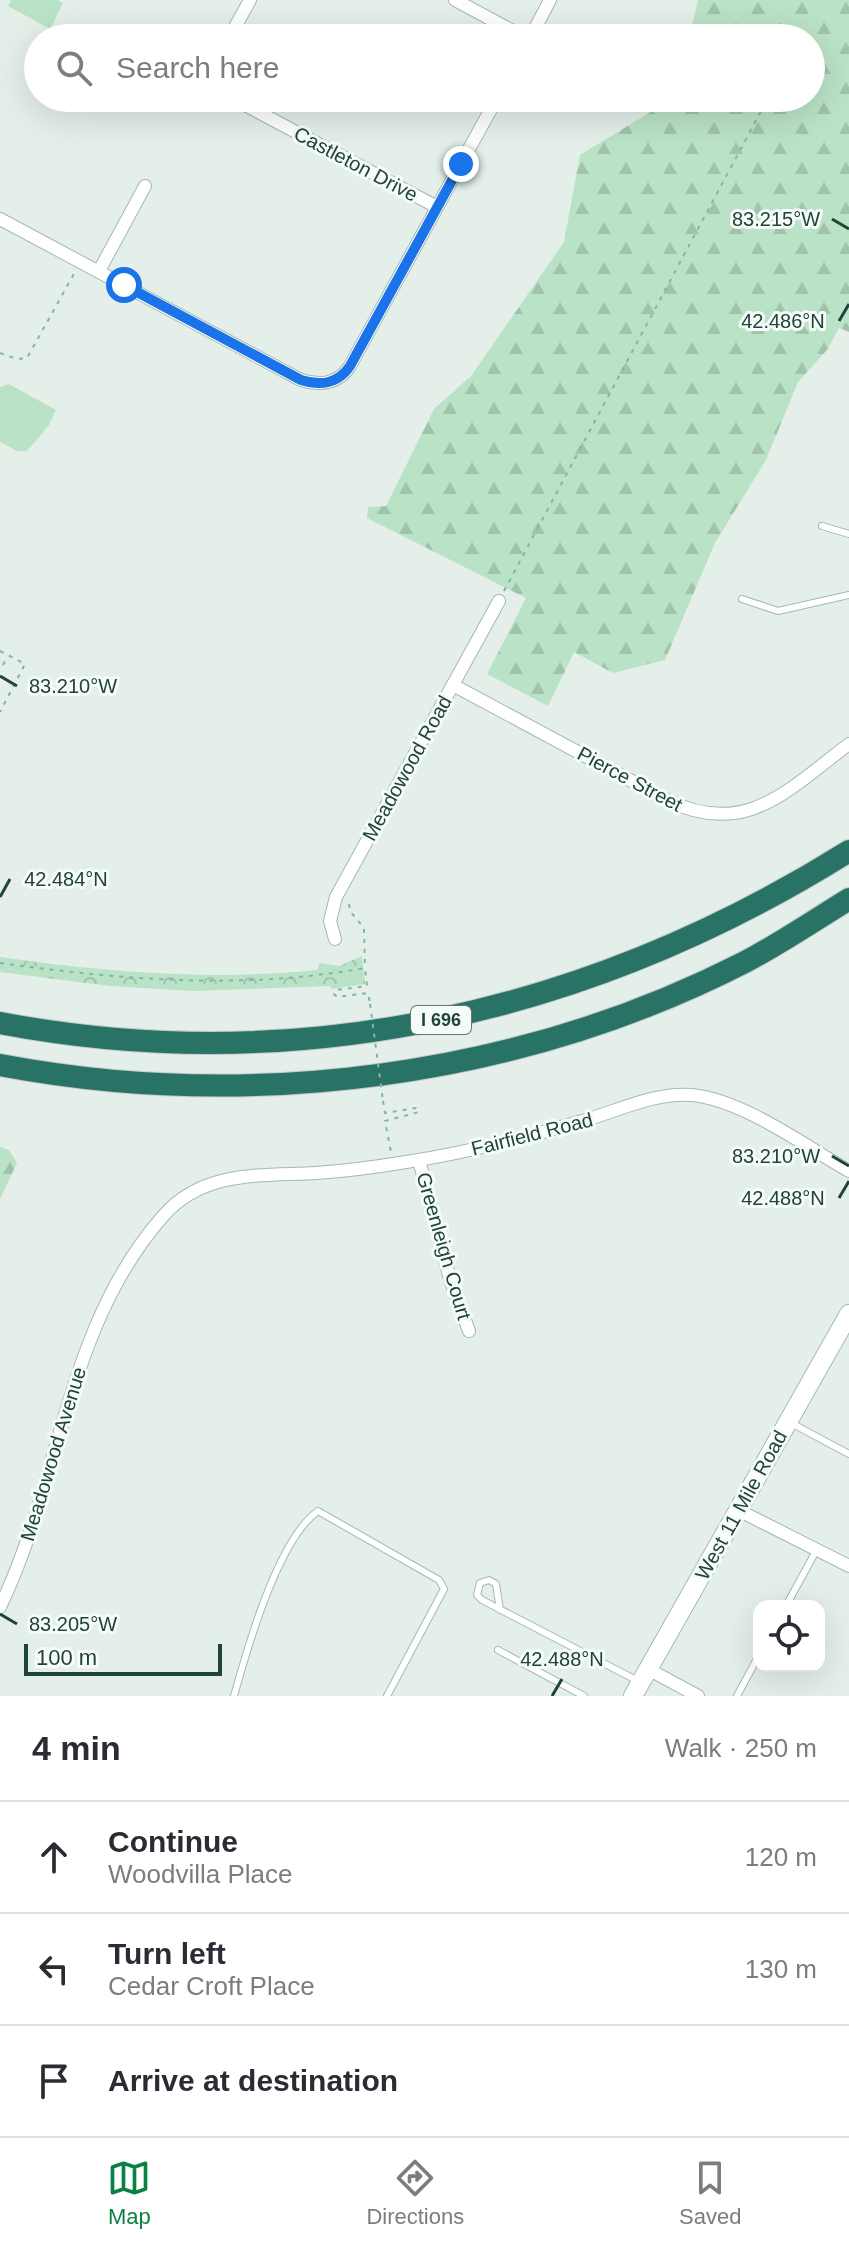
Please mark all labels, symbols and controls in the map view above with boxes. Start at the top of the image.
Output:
search box [24,24,825,112]
icon: search [52,46,96,90]
text: Search here [116,51,279,84]
street label: Castleton Drive [290,122,422,206]
route end [443,146,479,182]
text: 83.215°W [732,208,820,230]
route start [106,267,142,303]
text: 42.486°N [741,310,825,332]
text: 83.210°W [29,675,117,697]
street label: Meadowood Road [358,692,456,844]
street label: Pierce Street [574,742,687,816]
text: 42.484°N [24,868,108,890]
road number: I 696 [411,1006,471,1034]
street label: Fairfield Road [469,1108,595,1160]
text: 83.210°W [732,1145,820,1167]
street label: Greenleigh Court [412,1170,476,1323]
text: 42.488°N [741,1187,825,1209]
street label: Meadowood Avenue [16,1364,90,1544]
street label: West 11 Mile Road [691,1427,791,1583]
map controls [753,1600,825,1672]
button: locate [753,1600,825,1672]
text: 83.205°W [29,1613,117,1635]
scale bar [24,1640,222,1676]
text: 100 m [36,1645,97,1670]
text: 42.488°N [520,1648,604,1670]
text: 4 min [32,1729,121,1767]
text: Walk · 250 m [665,1733,817,1763]
text: Continue [108,1825,238,1858]
icon: ahead [32,1835,76,1879]
text: 120 m [745,1842,817,1872]
text: Woodvilla Place [108,1859,293,1889]
text: Turn left [108,1937,226,1970]
icon: left [32,1947,76,1991]
text: 130 m [745,1954,817,1984]
text: Cedar Croft Place [108,1971,315,2001]
icon: arrive [32,2059,76,2103]
text: Arrive at destination [108,2064,398,2097]
tab: Map [107,2156,151,2230]
tab: Directions [366,2156,464,2230]
tab: Saved [679,2156,742,2230]

